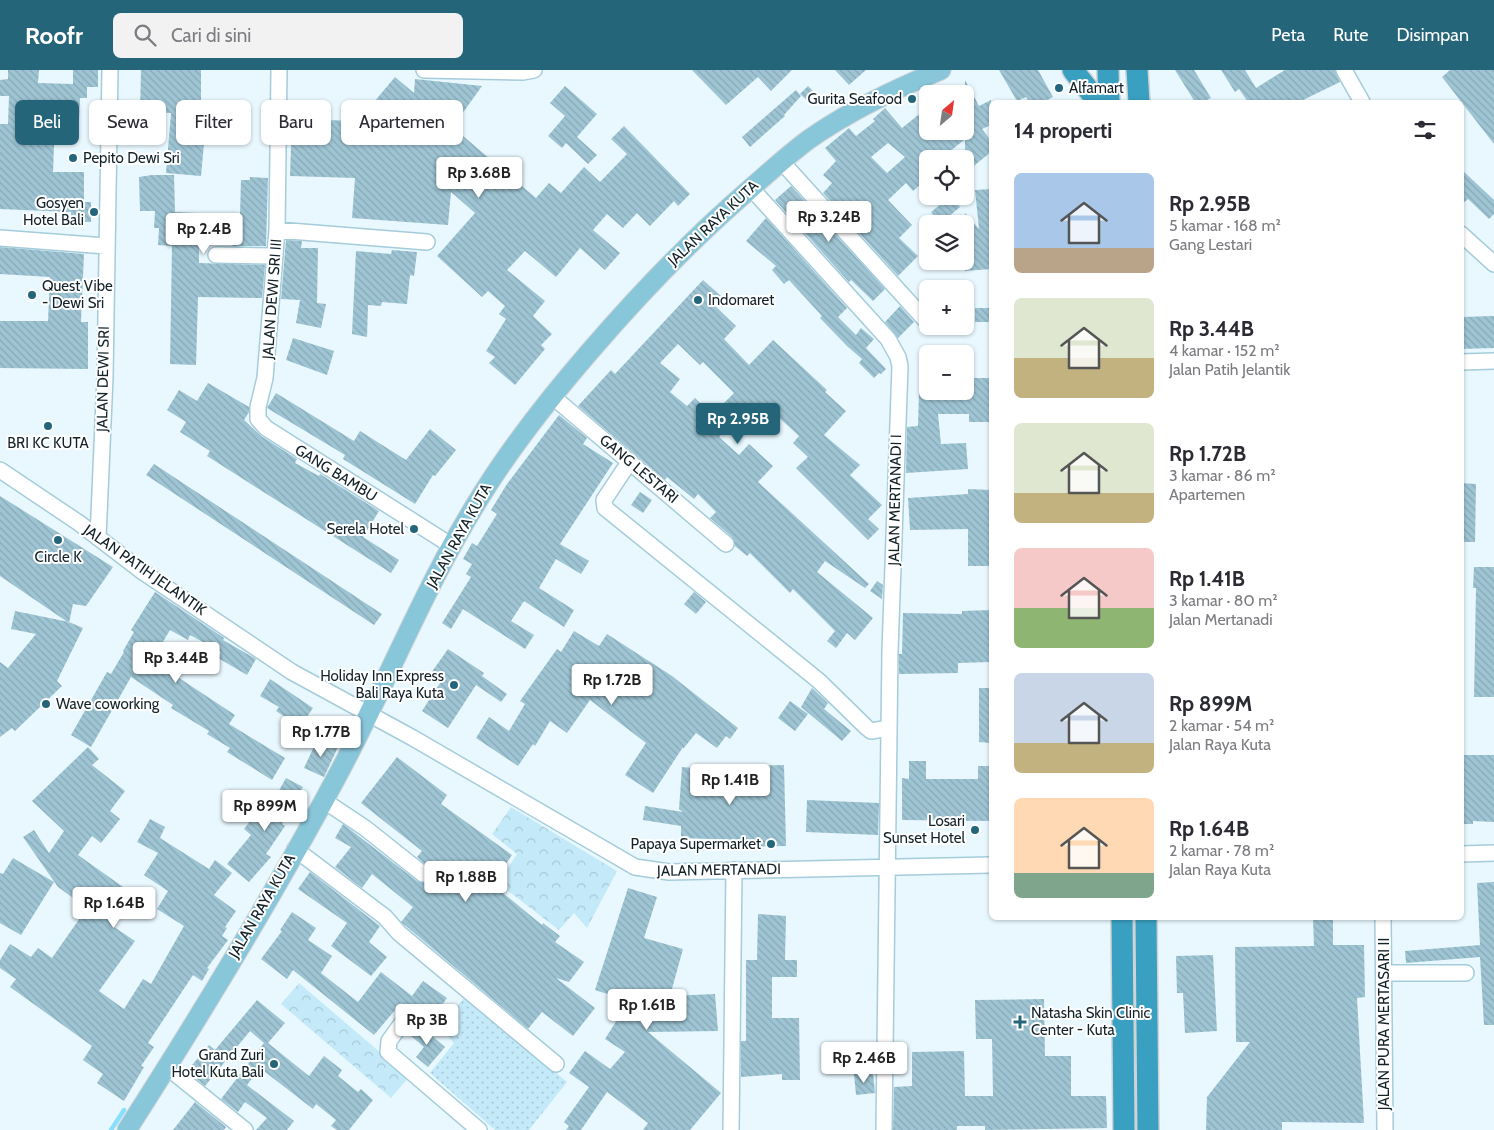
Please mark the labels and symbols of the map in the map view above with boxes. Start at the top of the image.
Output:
place label: Alfamart [1069,79,1124,97]
marker: Alfamart [1053,82,1065,94]
north arrow [919,85,974,140]
place label: Gurita Seafood [807,90,902,108]
marker: Gurita Seafood [906,93,918,105]
place label: Pepito Dewi Sri [83,149,180,167]
marker: Pepito Dewi Sri [67,152,79,164]
pin: Rp 3.68B [427,156,531,199]
street label: JALAN RAYA KUTA [663,176,762,270]
place label: Gosyen Hotel Bali [23,194,84,229]
pin: Rp 3.24B [777,200,881,243]
marker: Gosyen Hotel Bali [88,206,100,218]
pin: Rp 2.4B [158,212,250,255]
street label: JALAN DEWI SRI III [259,238,285,361]
place label: Quest Vibe - Dewi Sri [42,277,113,312]
marker: Quest Vibe - Dewi Sri [26,289,38,301]
place label: Indomaret [708,291,774,309]
marker: Indomaret [692,294,704,306]
street label: JALAN DEWI SRI [93,326,113,433]
pin: Rp 2.95B [686,402,790,445]
marker: BRI KC KUTA [42,420,54,432]
street label: GANG LESTARI [596,431,682,507]
place label: BRI KC KUTA [7,434,90,452]
street label: JALAN MERTANADI I [885,434,905,567]
street label: GANG BAMBU [292,441,380,505]
street label: JALAN RAYA KUTA [422,480,496,592]
street label: JALAN PATIH JELANTIK [79,520,210,619]
place label: Serela Hotel [326,520,404,538]
marker: Serela Hotel [408,523,420,535]
marker: Circle K [52,534,64,546]
place label: Circle K [34,548,82,566]
pin: Rp 3.44B [124,642,228,684]
pin: Rp 1.72B [560,664,664,706]
place label: Holiday Inn Express Bali Raya Kuta [320,667,445,702]
marker: Holiday Inn Express Bali Raya Kuta [448,679,460,691]
place label: Wave coworking [56,695,160,713]
marker: Wave coworking [40,698,52,710]
pin: Rp 1.77B [269,716,373,758]
pin: Rp 1.41B [678,764,782,806]
pin: Rp 899M [219,790,311,832]
place label: Losari Sunset Hotel [883,812,965,847]
marker: Losari Sunset Hotel [969,824,981,836]
place label: Papaya Supermarket [631,835,761,853]
marker: Papaya Supermarket [765,838,777,850]
street label: JALAN RAYA KUTA [224,850,299,962]
pin: Rp 1.88B [414,860,518,903]
street label: JALAN MERTANADI [656,860,781,880]
pin: Rp 1.64B [62,886,166,929]
street label: JALAN PURA MERTASARI II [1375,938,1393,1111]
pin: Rp 1.61B [595,988,699,1031]
pin: Rp 3B [392,1004,462,1046]
place label: Natasha Skin Clinic Center - Kuta [1031,1004,1150,1039]
marker: Natasha Skin Clinic Center - Kuta [1013,1015,1027,1029]
pin: Rp 2.46B [812,1042,916,1084]
place label: Grand Zuri Hotel Kuta Bali [171,1046,264,1081]
marker: Grand Zuri Hotel Kuta Bali [268,1058,280,1070]

